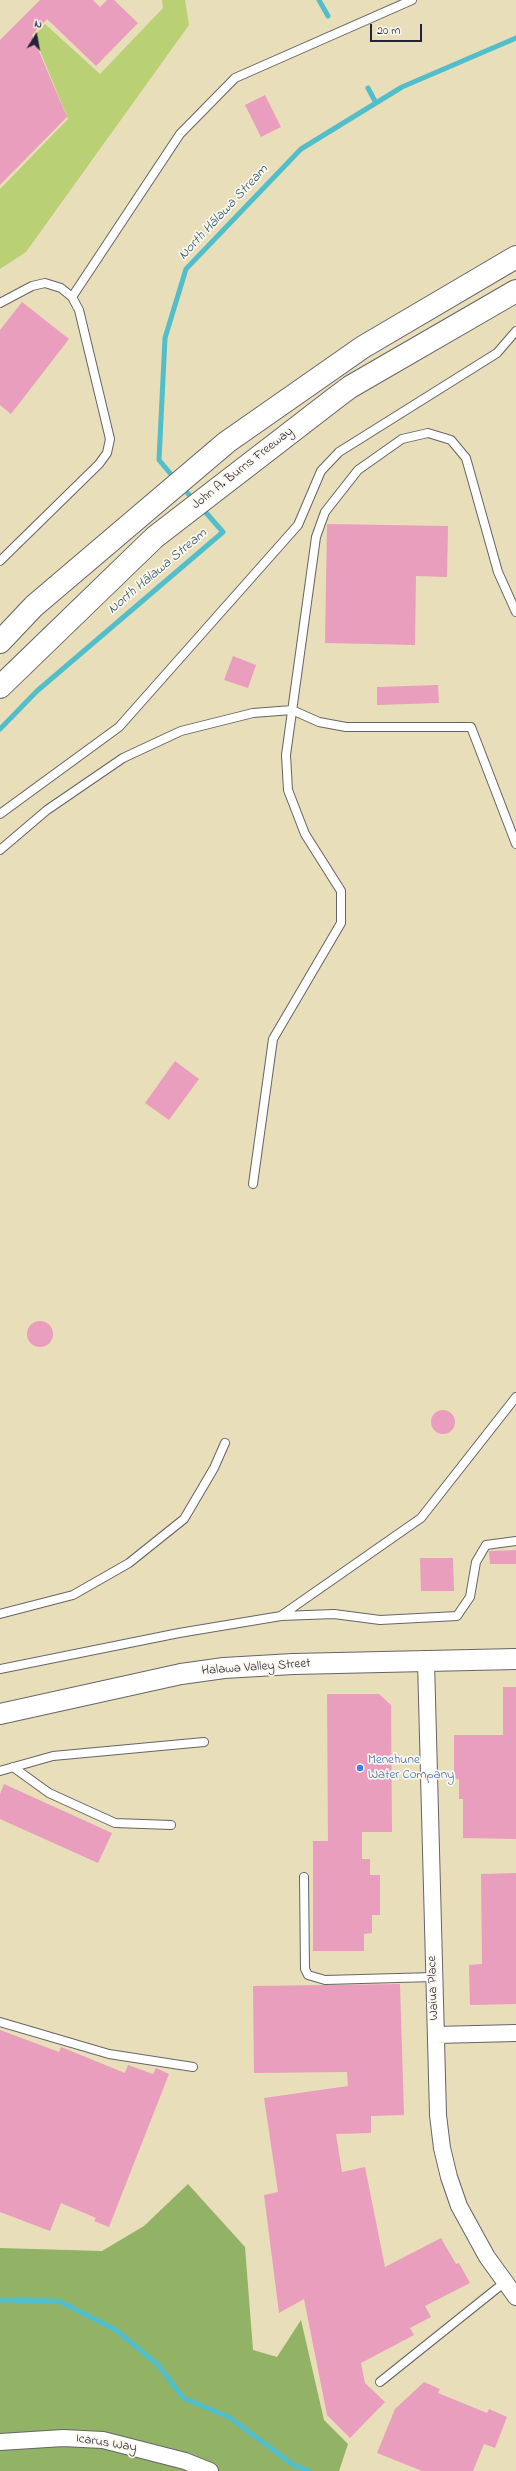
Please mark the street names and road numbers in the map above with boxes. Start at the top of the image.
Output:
street label: John A. Burns Freeway [189,424,297,514]
street label: Halawa Valley Street [201,1656,311,1680]
street label: Waiua Place [425,1955,443,2021]
street label: Icarus Way [74,2431,138,2457]

